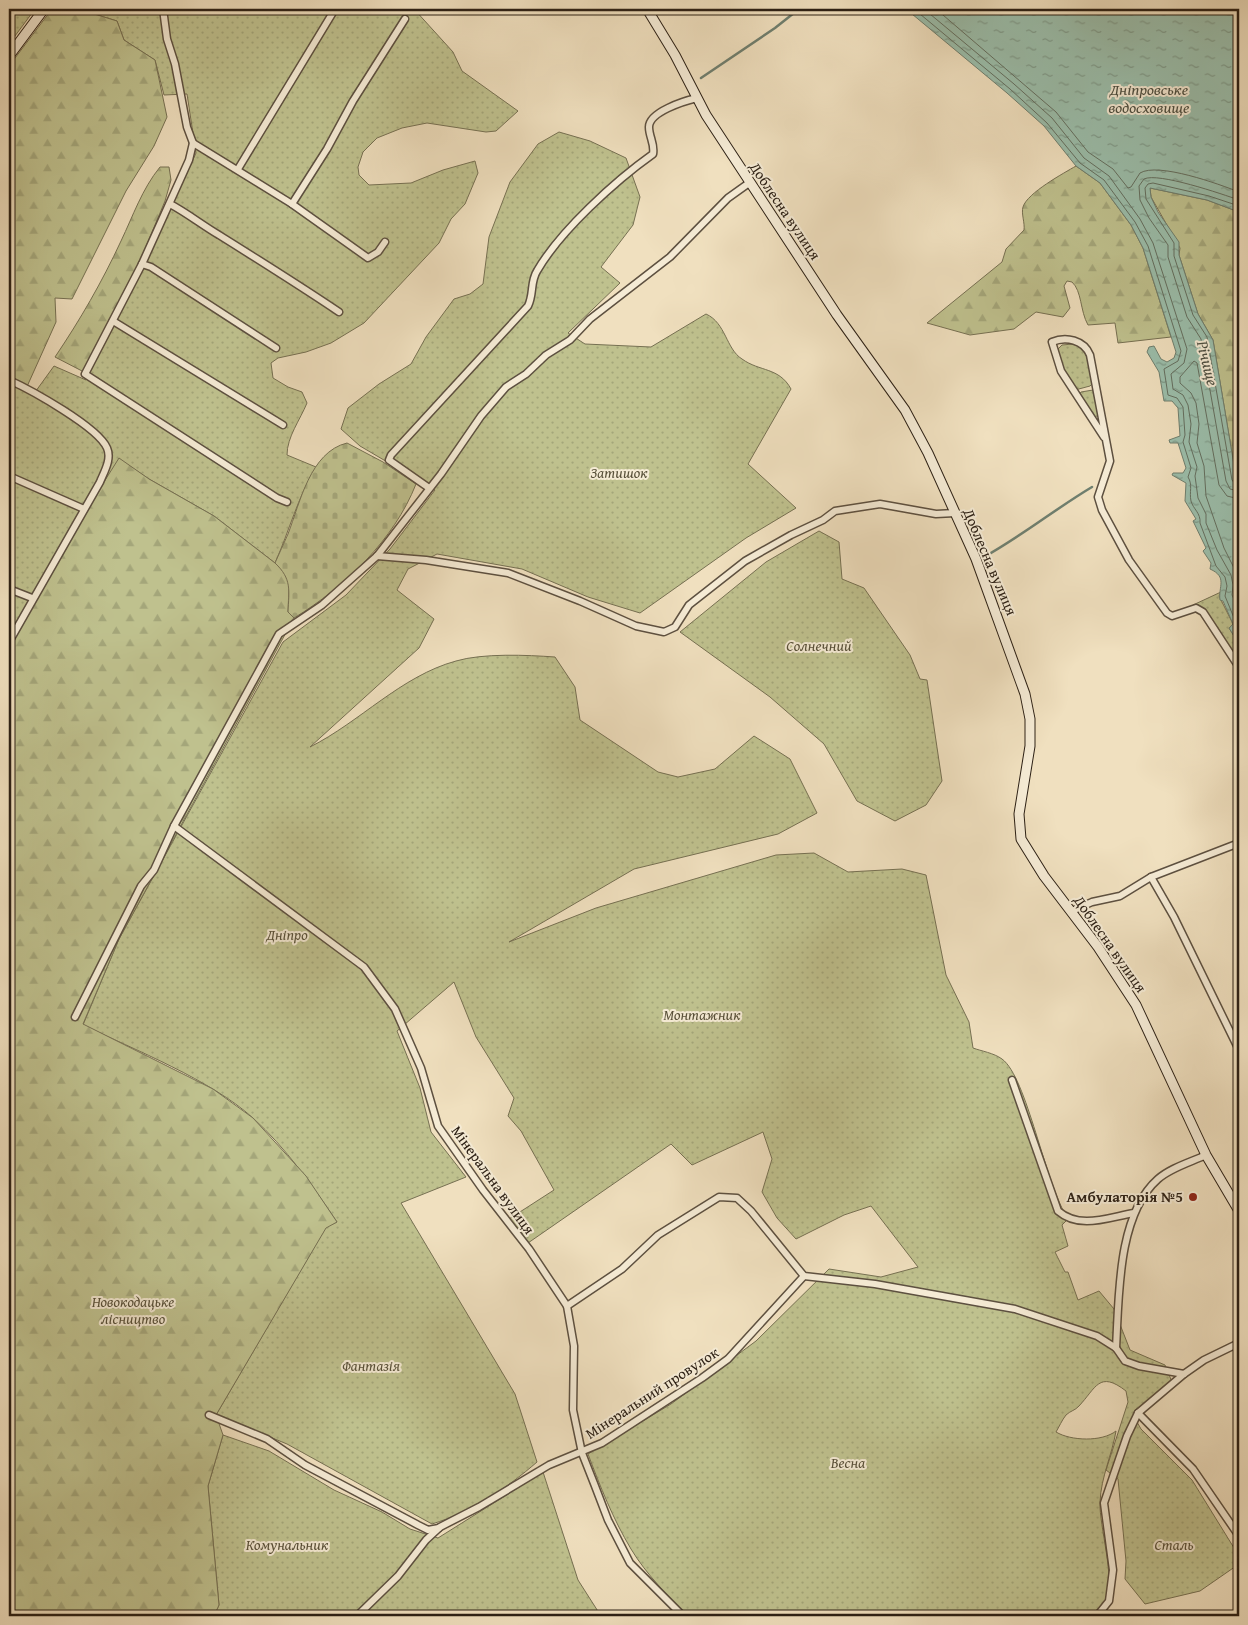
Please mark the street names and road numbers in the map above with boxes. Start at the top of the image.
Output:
street label: Доблесна вулиця [744,157,826,264]
street label: Доблесна вулиця [958,504,1023,619]
street label: Доблесна вулиця [1068,890,1152,997]
street label: Мінеральна вулиця [447,1121,540,1239]
street label: Мінеральний провулок [581,1341,723,1444]

